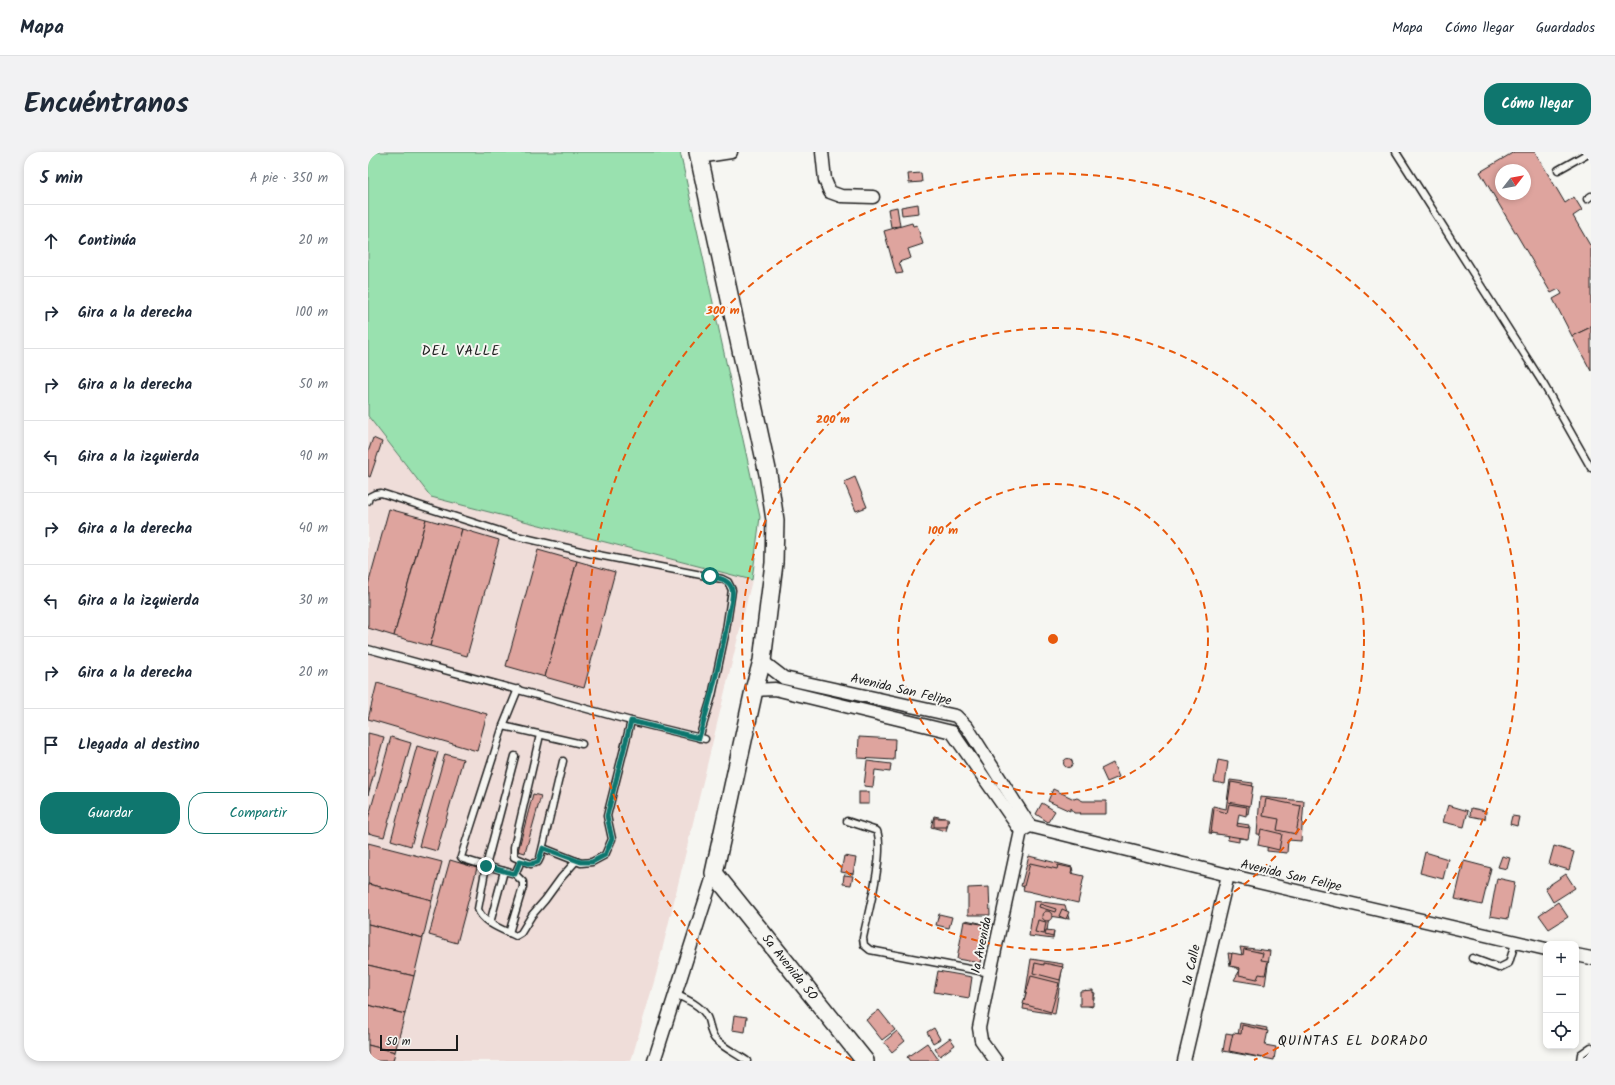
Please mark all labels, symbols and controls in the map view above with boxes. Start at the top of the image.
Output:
text: Mapa [20,13,64,43]
text: Mapa [1392,17,1423,39]
text: Cómo llegar [1445,17,1514,39]
text: Guardados [1536,17,1595,39]
text: Encuéntranos [24,82,189,127]
button: Cómo llegar [1484,83,1591,125]
north arrow [1495,164,1531,200]
text: 5 min [40,165,83,192]
text: A pie · 350 m [250,168,328,189]
text: Continúa [78,229,136,253]
icon: ahead [40,230,62,252]
text: 20 m [298,230,328,251]
text: Gira a la derecha [78,301,192,325]
text: 300 m [705,301,740,320]
icon: right [40,302,62,324]
text: 100 m [295,302,328,323]
district label: DEL VALLE [422,340,500,362]
text: Gira a la derecha [78,373,192,397]
icon: right [40,374,62,396]
text: 50 m [299,374,328,395]
text: 200 m [816,410,850,429]
text: Gira a la izquierda [78,445,199,469]
icon: left [40,446,62,468]
text: 90 m [300,446,328,467]
text: Gira a la derecha [78,517,192,541]
icon: right [40,518,62,540]
text: 40 m [299,518,328,539]
text: 100 m [928,521,958,540]
route start [701,567,719,585]
text: Gira a la izquierda [78,589,199,613]
icon: left [40,590,62,612]
text: 30 m [299,590,328,611]
centre of rings [1046,632,1060,646]
text: Gira a la derecha [78,661,192,685]
icon: right [40,662,62,684]
text: 20 m [298,662,328,683]
street label: Avenida San Felipe [848,668,954,712]
text: Llegada al destino [78,733,200,757]
icon: arrive [40,734,62,756]
button: Guardar [40,792,180,834]
button: Compartir [188,792,328,834]
street label: Avenida San Felipe [1238,854,1344,898]
route end [477,857,495,875]
street label: 1a Avenida [966,915,998,975]
street label: 5a Avenida SO [756,929,823,1005]
map controls [1543,941,1579,1049]
button: + [1543,941,1579,977]
street label: 1a Calle [1177,942,1207,988]
button: − [1543,977,1579,1013]
button: locate [1543,1013,1579,1049]
district label: QUINTAS EL DORADO [1278,1030,1428,1052]
scale bar [380,1033,458,1052]
text: 50 m [386,1033,411,1051]

